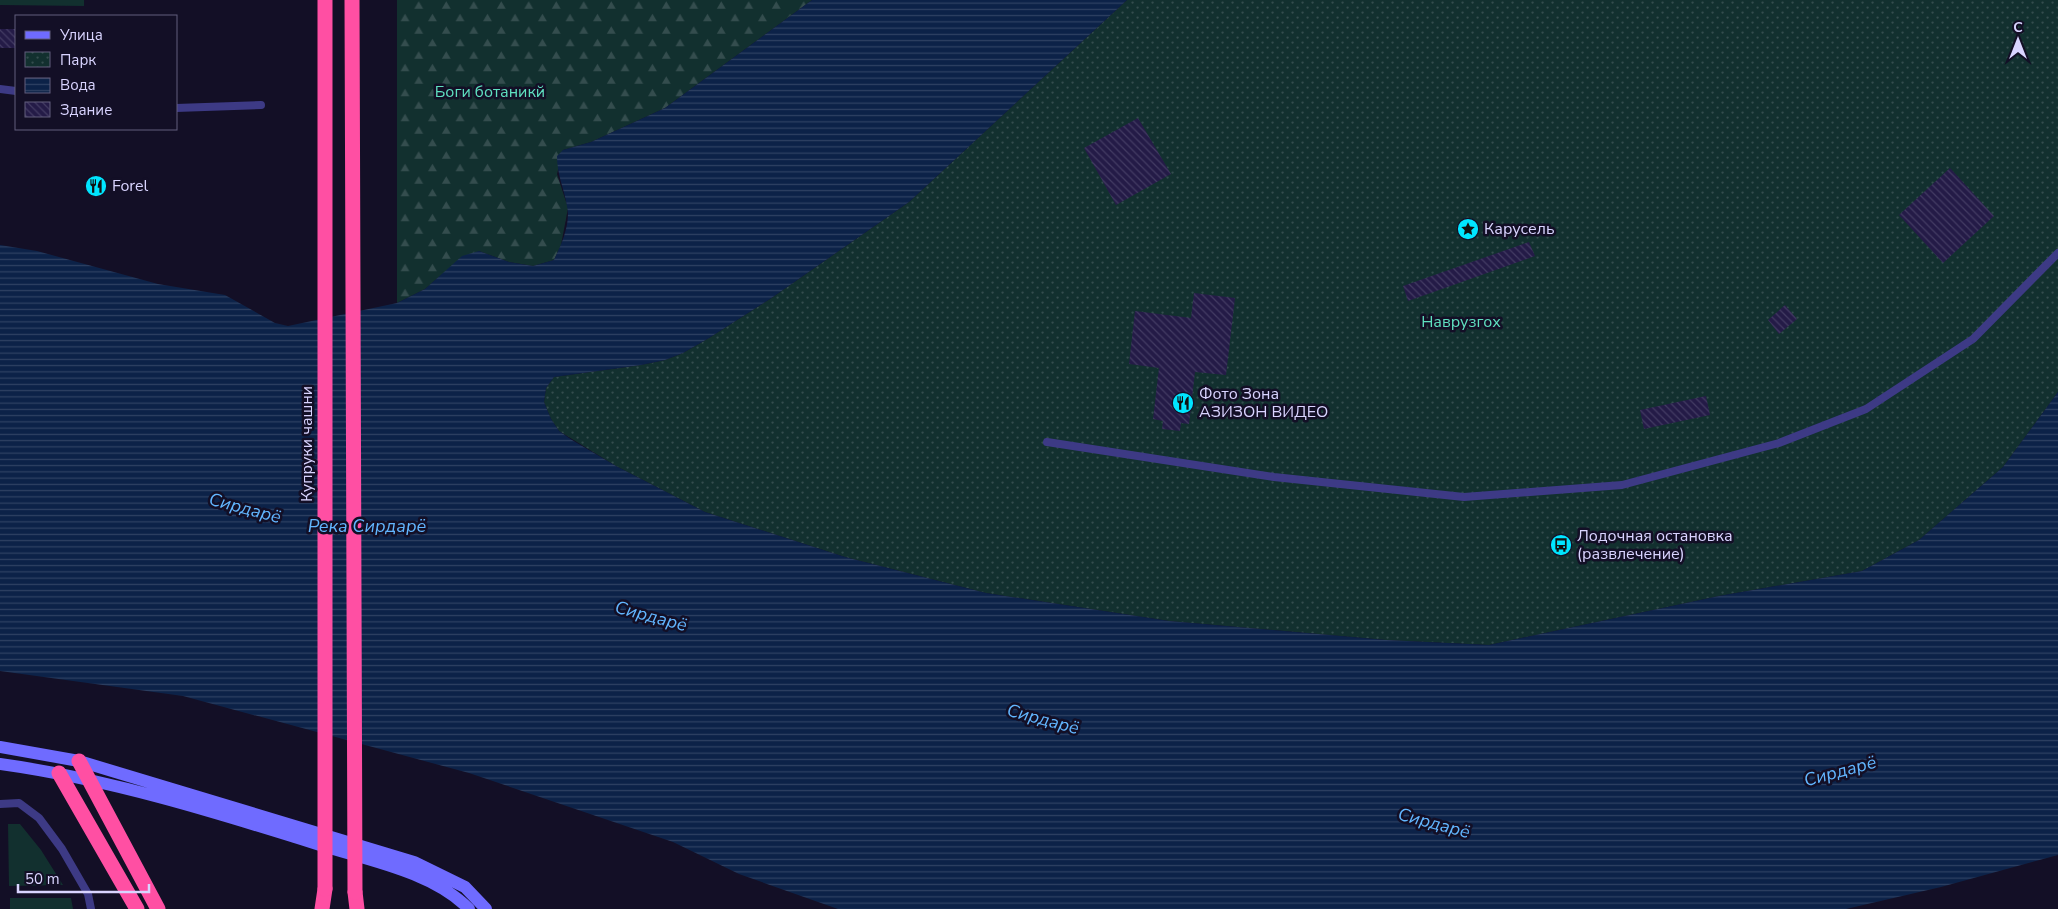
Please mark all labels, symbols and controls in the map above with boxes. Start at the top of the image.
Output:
legend [15,15,178,130]
north arrow [1993,15,2043,65]
text: С [2013,18,2023,37]
text: Улица [59,25,103,45]
text: Парк [60,50,96,70]
text: Вода [60,75,96,95]
park label: Боги ботаникй [435,81,545,103]
text: Здание [60,100,112,120]
restaurant icon: Forel [84,174,108,198]
place label: Forel [112,175,148,197]
place icon: Карусель [1456,217,1480,241]
place label: Карусель [1484,218,1555,240]
park label: Наврузгох [1421,311,1501,333]
place label: Фото Зона АЗИЗОН ВИДЕО [1199,383,1328,423]
street label: Купруки чашни [296,386,318,502]
restaurant icon: Фото Зона АЗИЗОН ВИДЕО [1171,391,1195,415]
water label: Сирдарё [206,487,284,529]
water label: Река Сирдарё [308,514,427,538]
place label: Лодочная остановка (развлечение) [1577,525,1733,565]
bus stop icon: Лодочная остановка (развлечение) [1549,533,1573,557]
water label: Сирдарё [612,595,690,637]
water label: Сирдарё [1004,698,1082,740]
water label: Сирдарё [1801,750,1879,792]
water label: Сирдарё [1395,802,1473,844]
scale bar [18,862,149,894]
text: 50 m [25,869,60,889]

